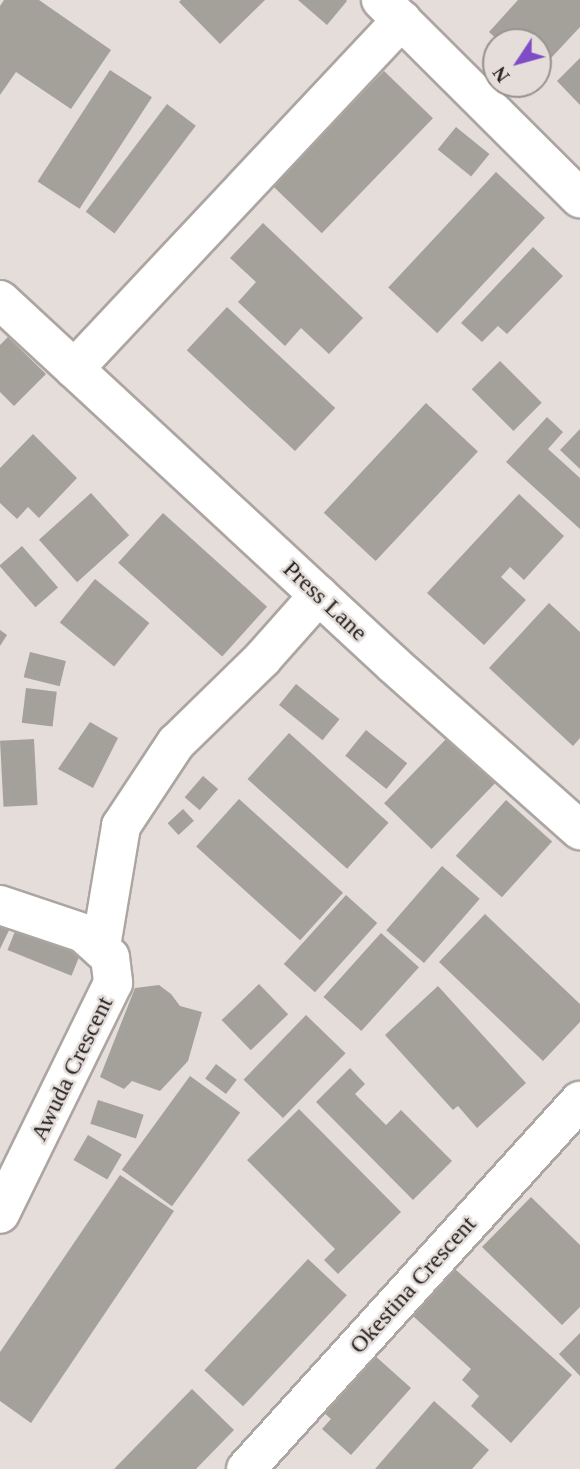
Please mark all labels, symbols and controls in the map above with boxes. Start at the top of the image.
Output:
north arrow [482,28,552,98]
text: N [489,63,514,86]
street label: Press Lane [277,555,373,647]
street label: Awuda Crescent [25,992,119,1146]
street label: Okestina Crescent [344,1210,482,1360]

